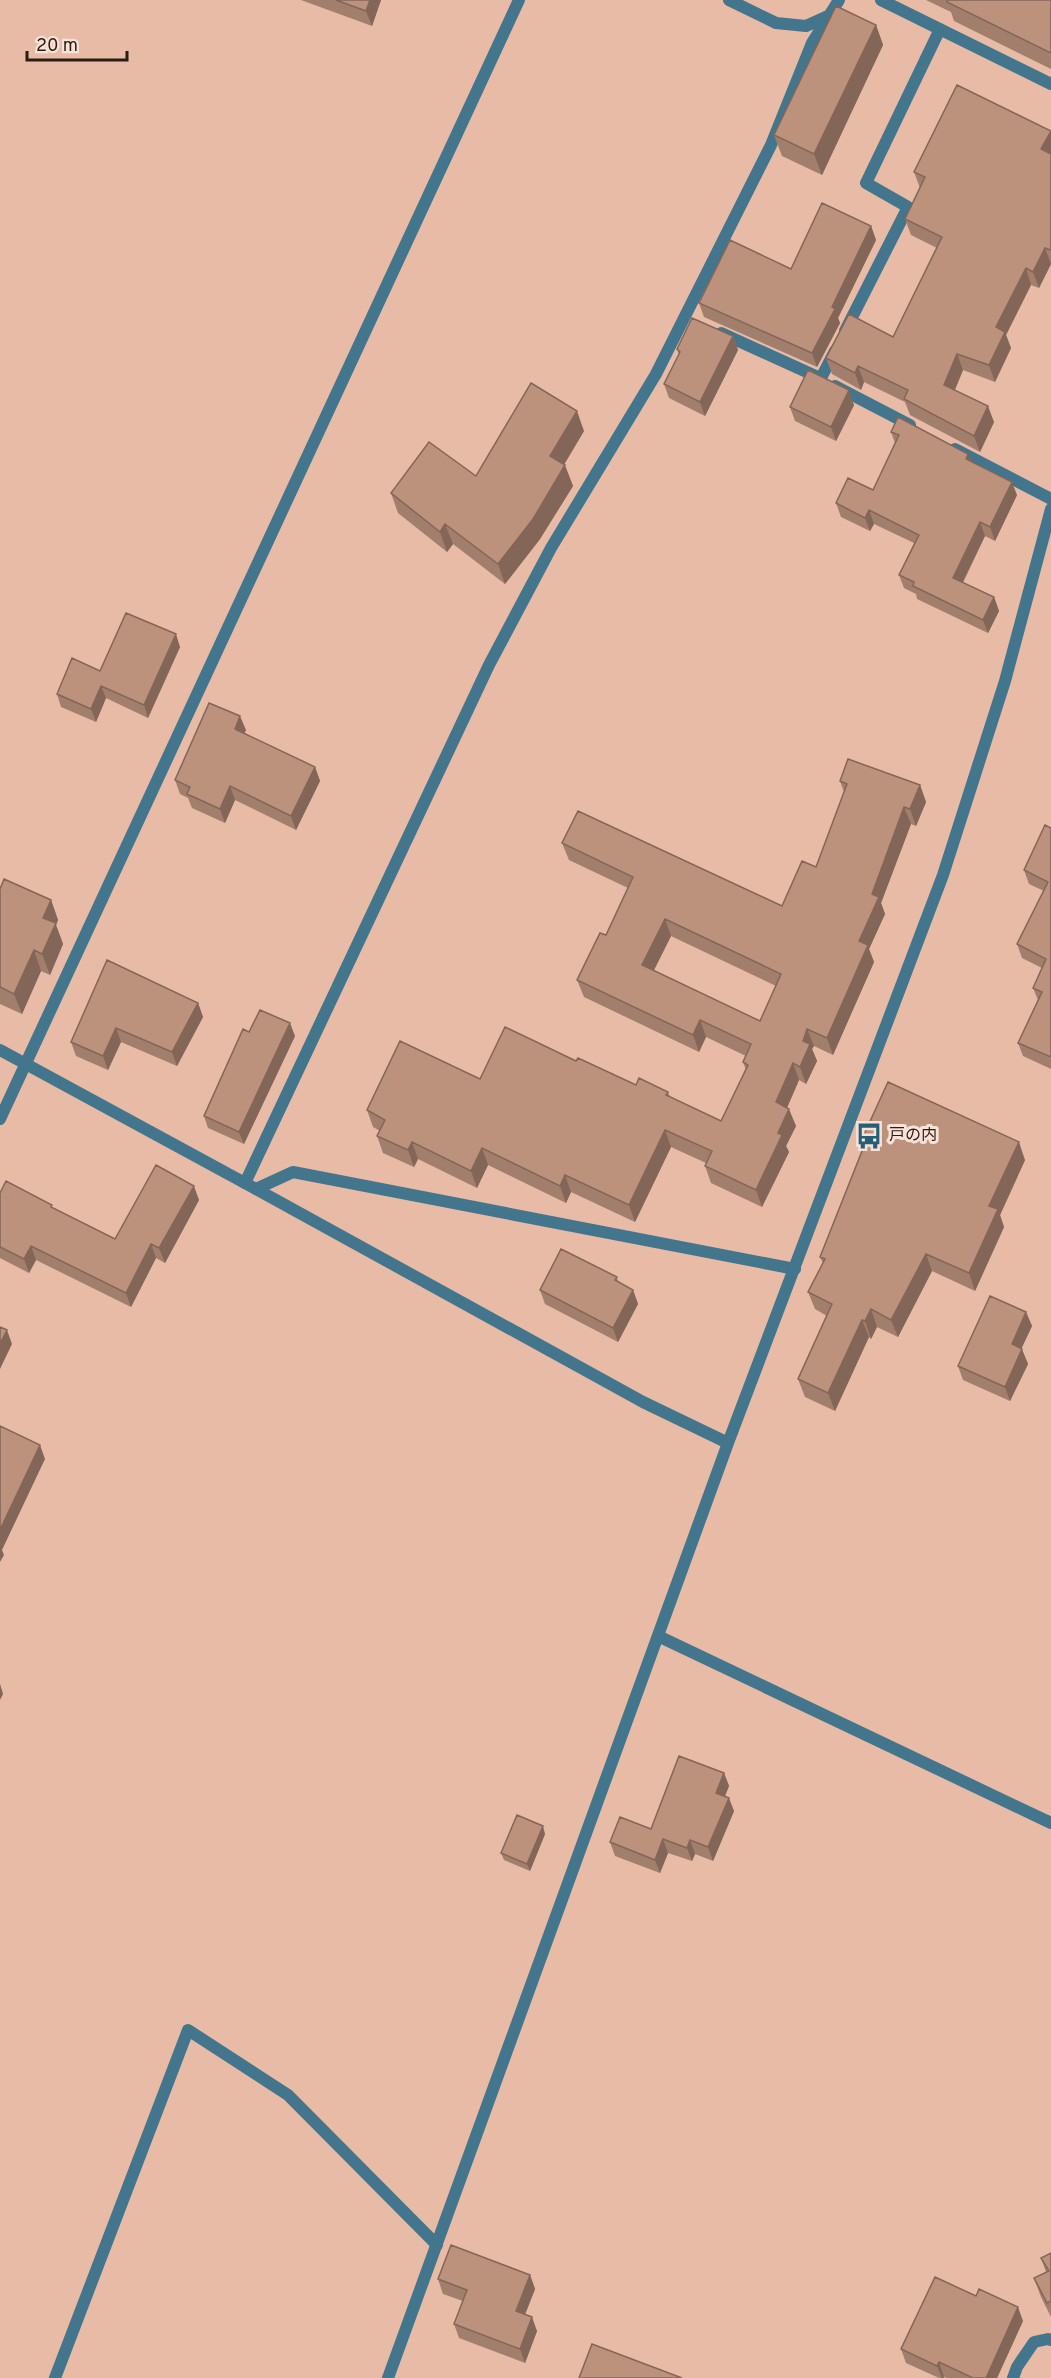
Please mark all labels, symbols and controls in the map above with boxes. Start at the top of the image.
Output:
scale bar [27,24,128,62]
text: 20 m [36,35,78,58]
bus stop icon: 戸の内 [854,1121,884,1151]
place label: 戸の内 [889,1126,937,1146]

